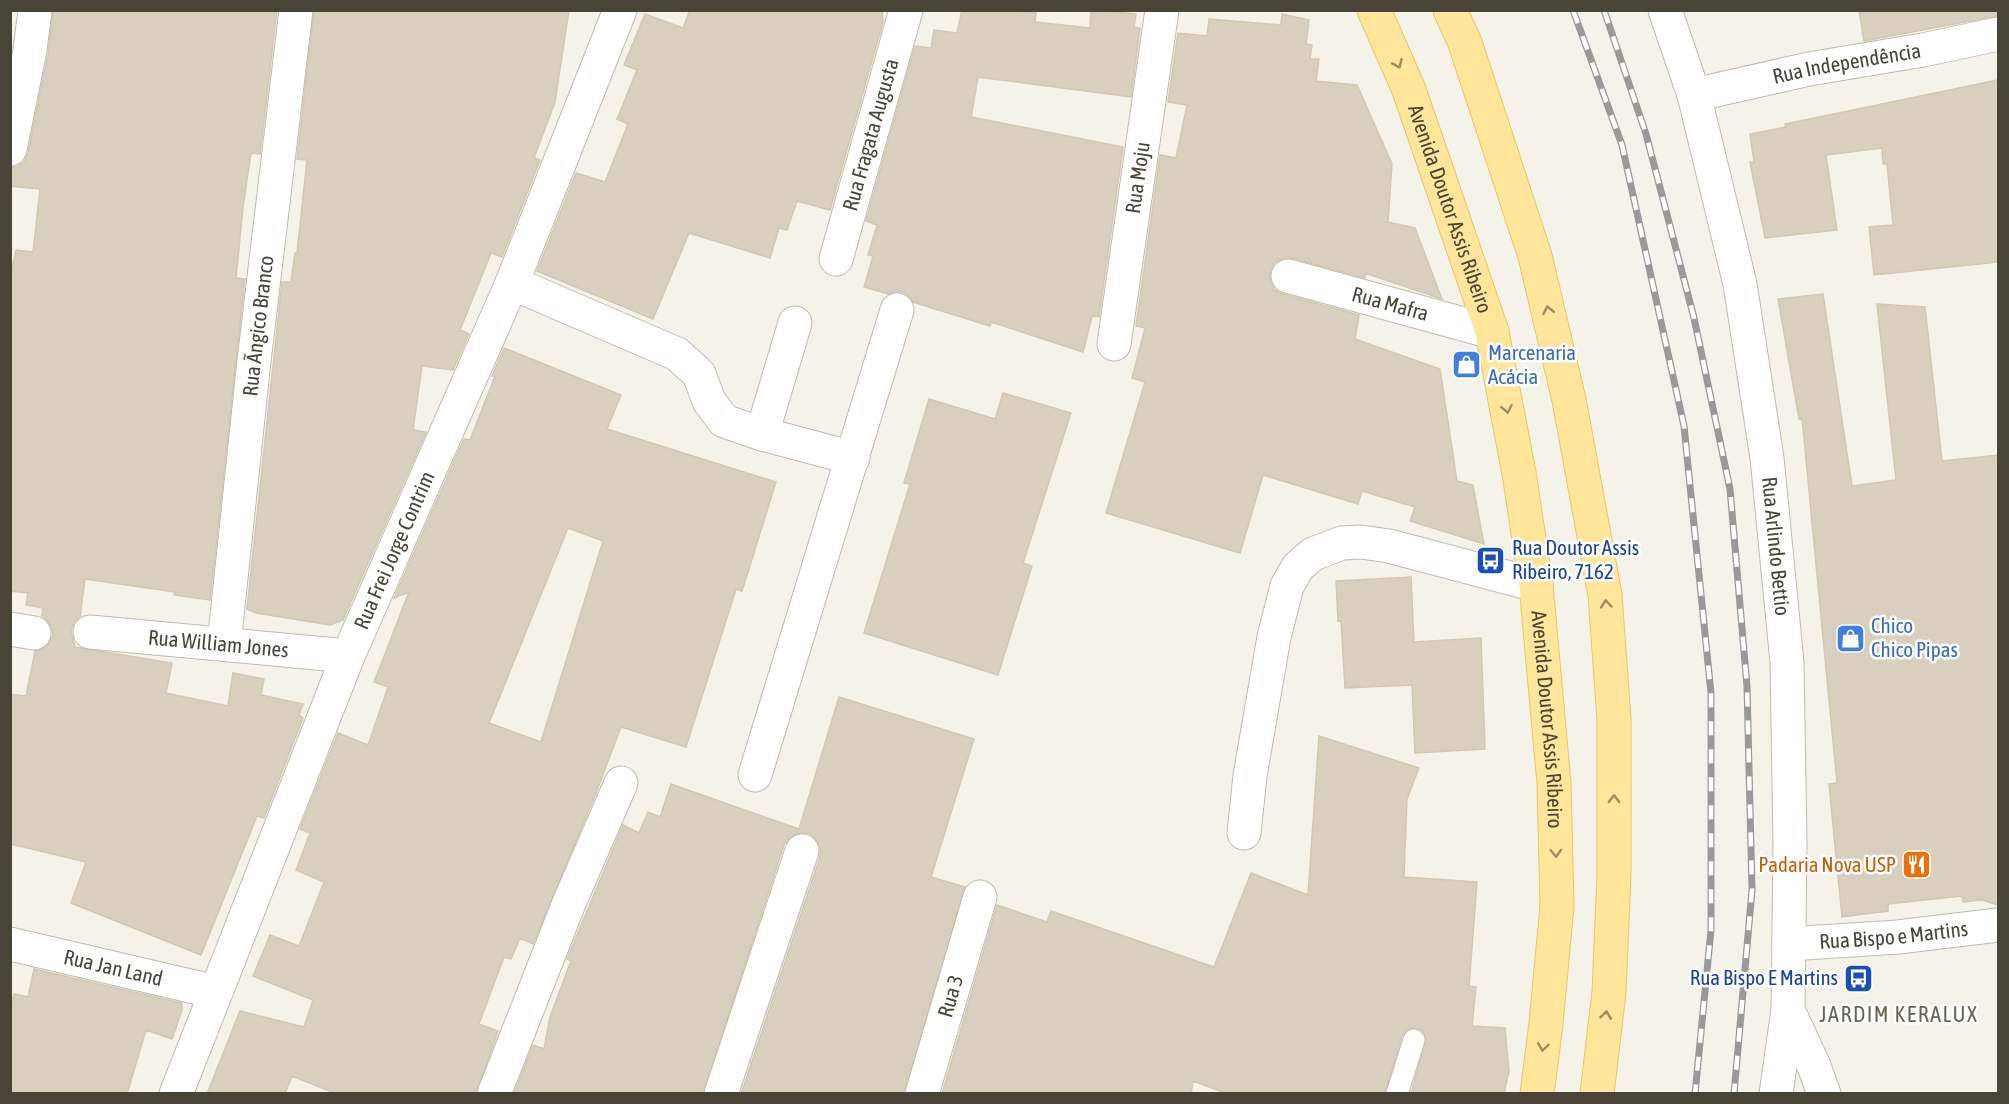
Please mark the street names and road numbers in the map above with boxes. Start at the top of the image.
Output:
street label: Rua Independência [1770,38,1922,88]
street label: Rua Fragata Augusta [837,56,903,213]
street label: Avenida Doutor Assis Ribeiro [1404,101,1498,316]
street label: Rua Moju [1120,140,1154,215]
street label: Rua Ãngico Branco [237,254,278,397]
street label: Rua Mafra [1349,281,1432,325]
street label: Rua Frei Jorge Contrim [348,467,439,632]
street label: Rua Arlindo Bettio [1758,475,1795,617]
street label: Avenida Doutor Assis Ribeiro [1527,609,1568,829]
street label: Rua William Jones [147,624,290,661]
street label: Rua Bispo e Martins [1819,916,1969,953]
street label: Rua Jan Land [62,944,165,990]
street label: Rua 3 [932,972,967,1020]

